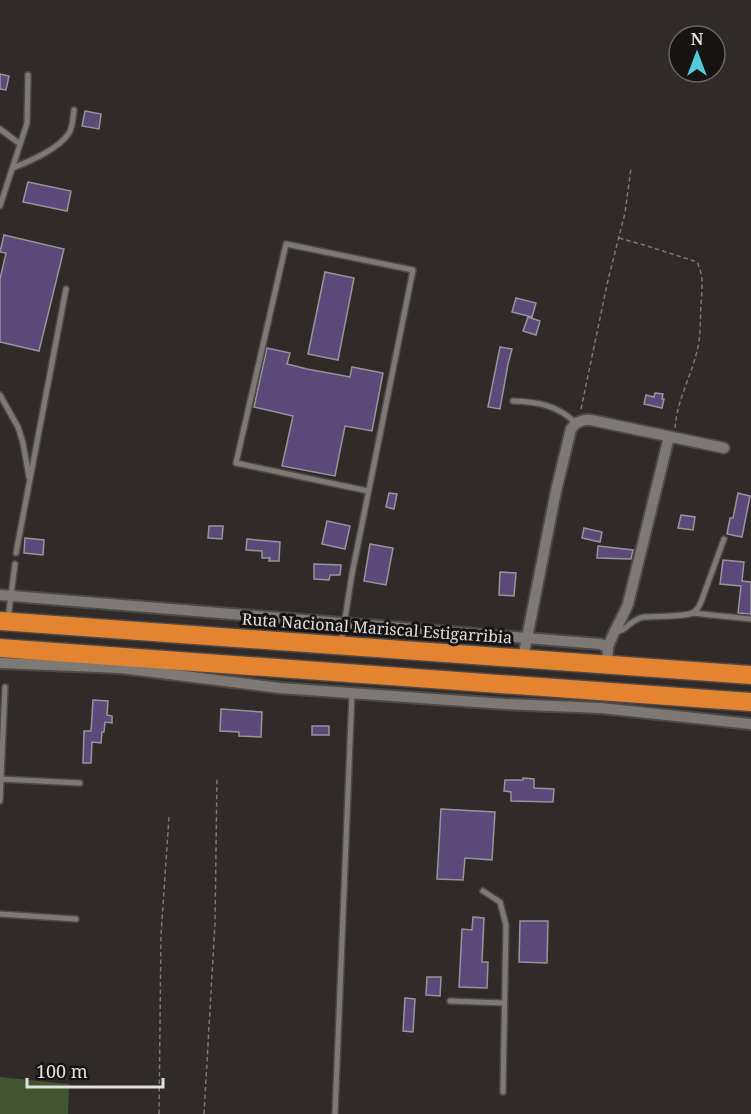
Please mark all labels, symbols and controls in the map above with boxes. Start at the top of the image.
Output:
north arrow [667,24,727,84]
text: N [691,28,704,50]
street label: Ruta Nacional Mariscal Estigarribia [241,608,513,648]
scale bar [27,1051,164,1089]
text: 100 m [36,1059,88,1083]

